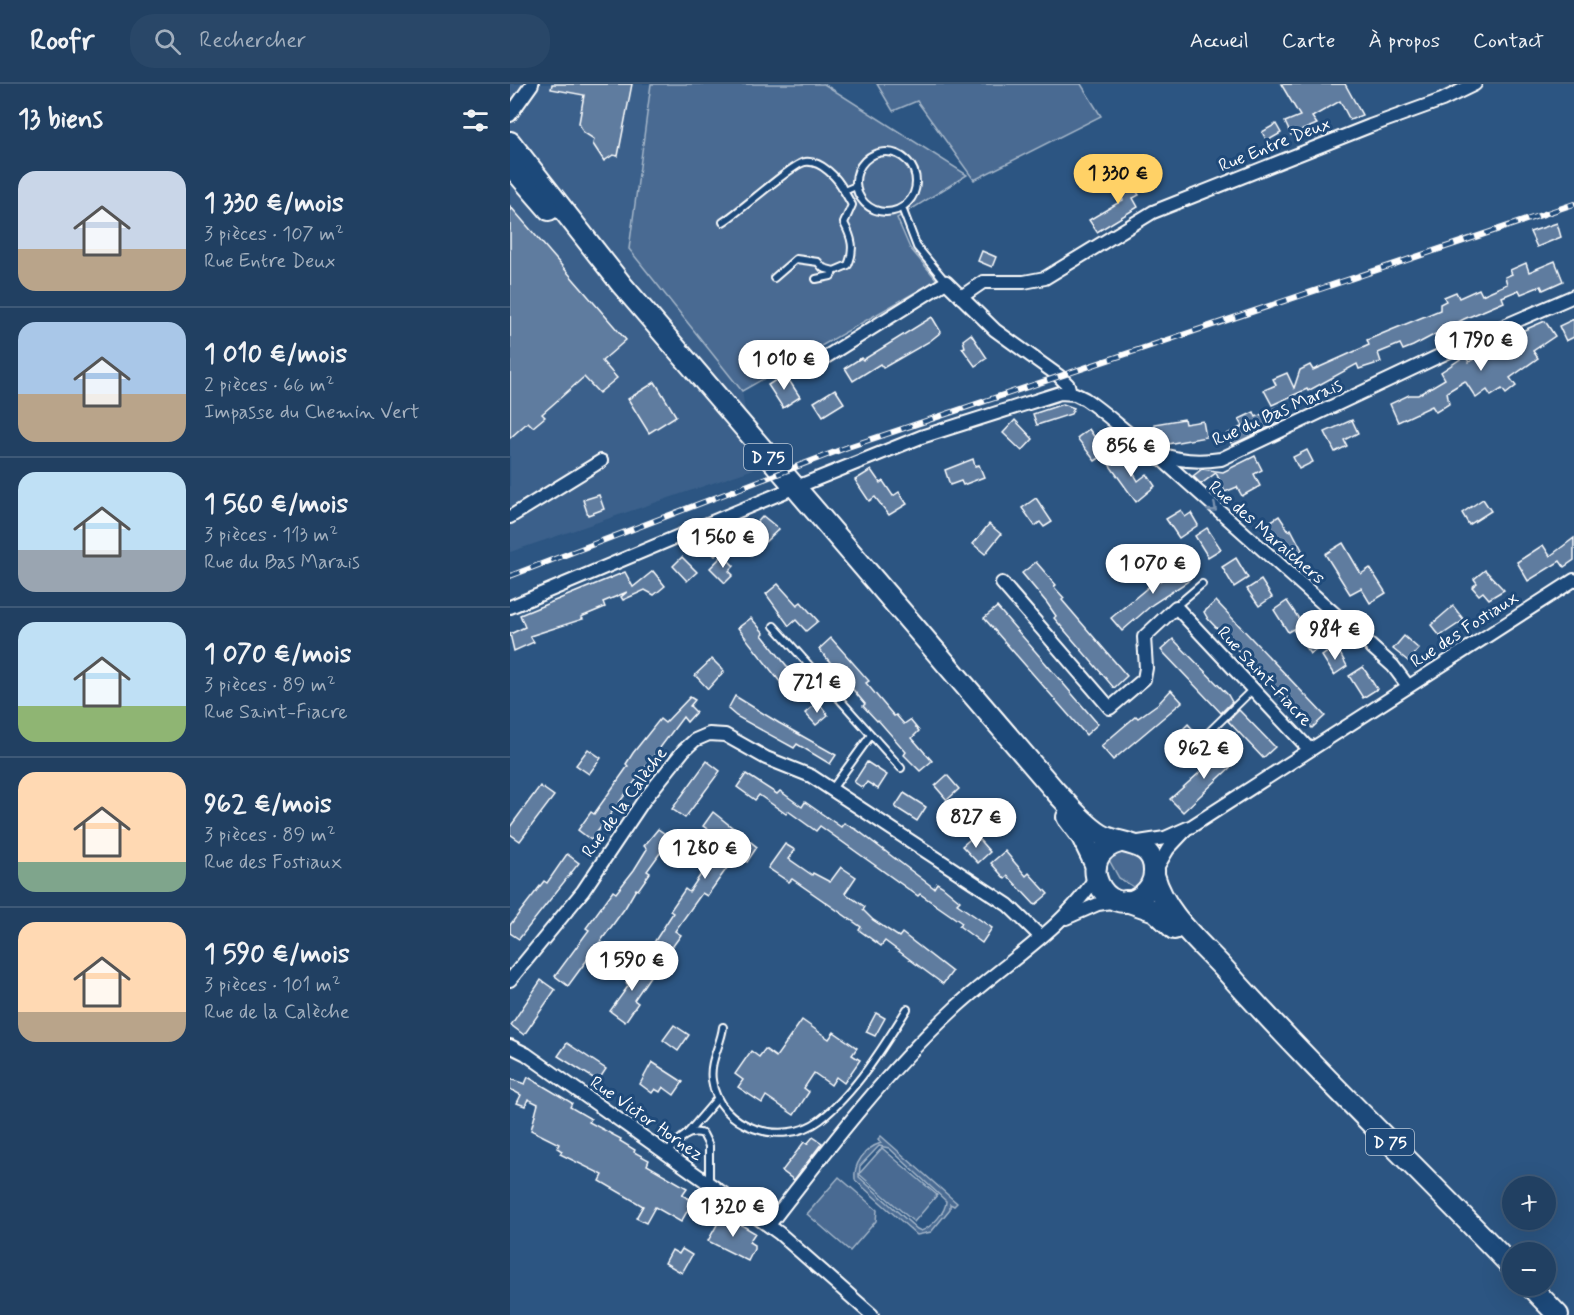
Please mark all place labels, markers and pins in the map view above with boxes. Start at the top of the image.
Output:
pin: 1 330 € [1063,154,1173,205]
pin: 1 790 € [1426,321,1536,372]
pin: 1 010 € [729,340,839,391]
pin: 856 € [1089,427,1173,478]
pin: 1 560 € [668,518,778,569]
pin: 1 070 € [1098,544,1208,595]
pin: 984 € [1293,610,1377,661]
pin: 721 € [775,663,859,714]
pin: 962 € [1162,729,1246,780]
pin: 827 € [934,798,1018,849]
pin: 1 280 € [650,829,760,880]
pin: 1 590 € [577,941,687,992]
pin: 1 320 € [678,1187,788,1238]

